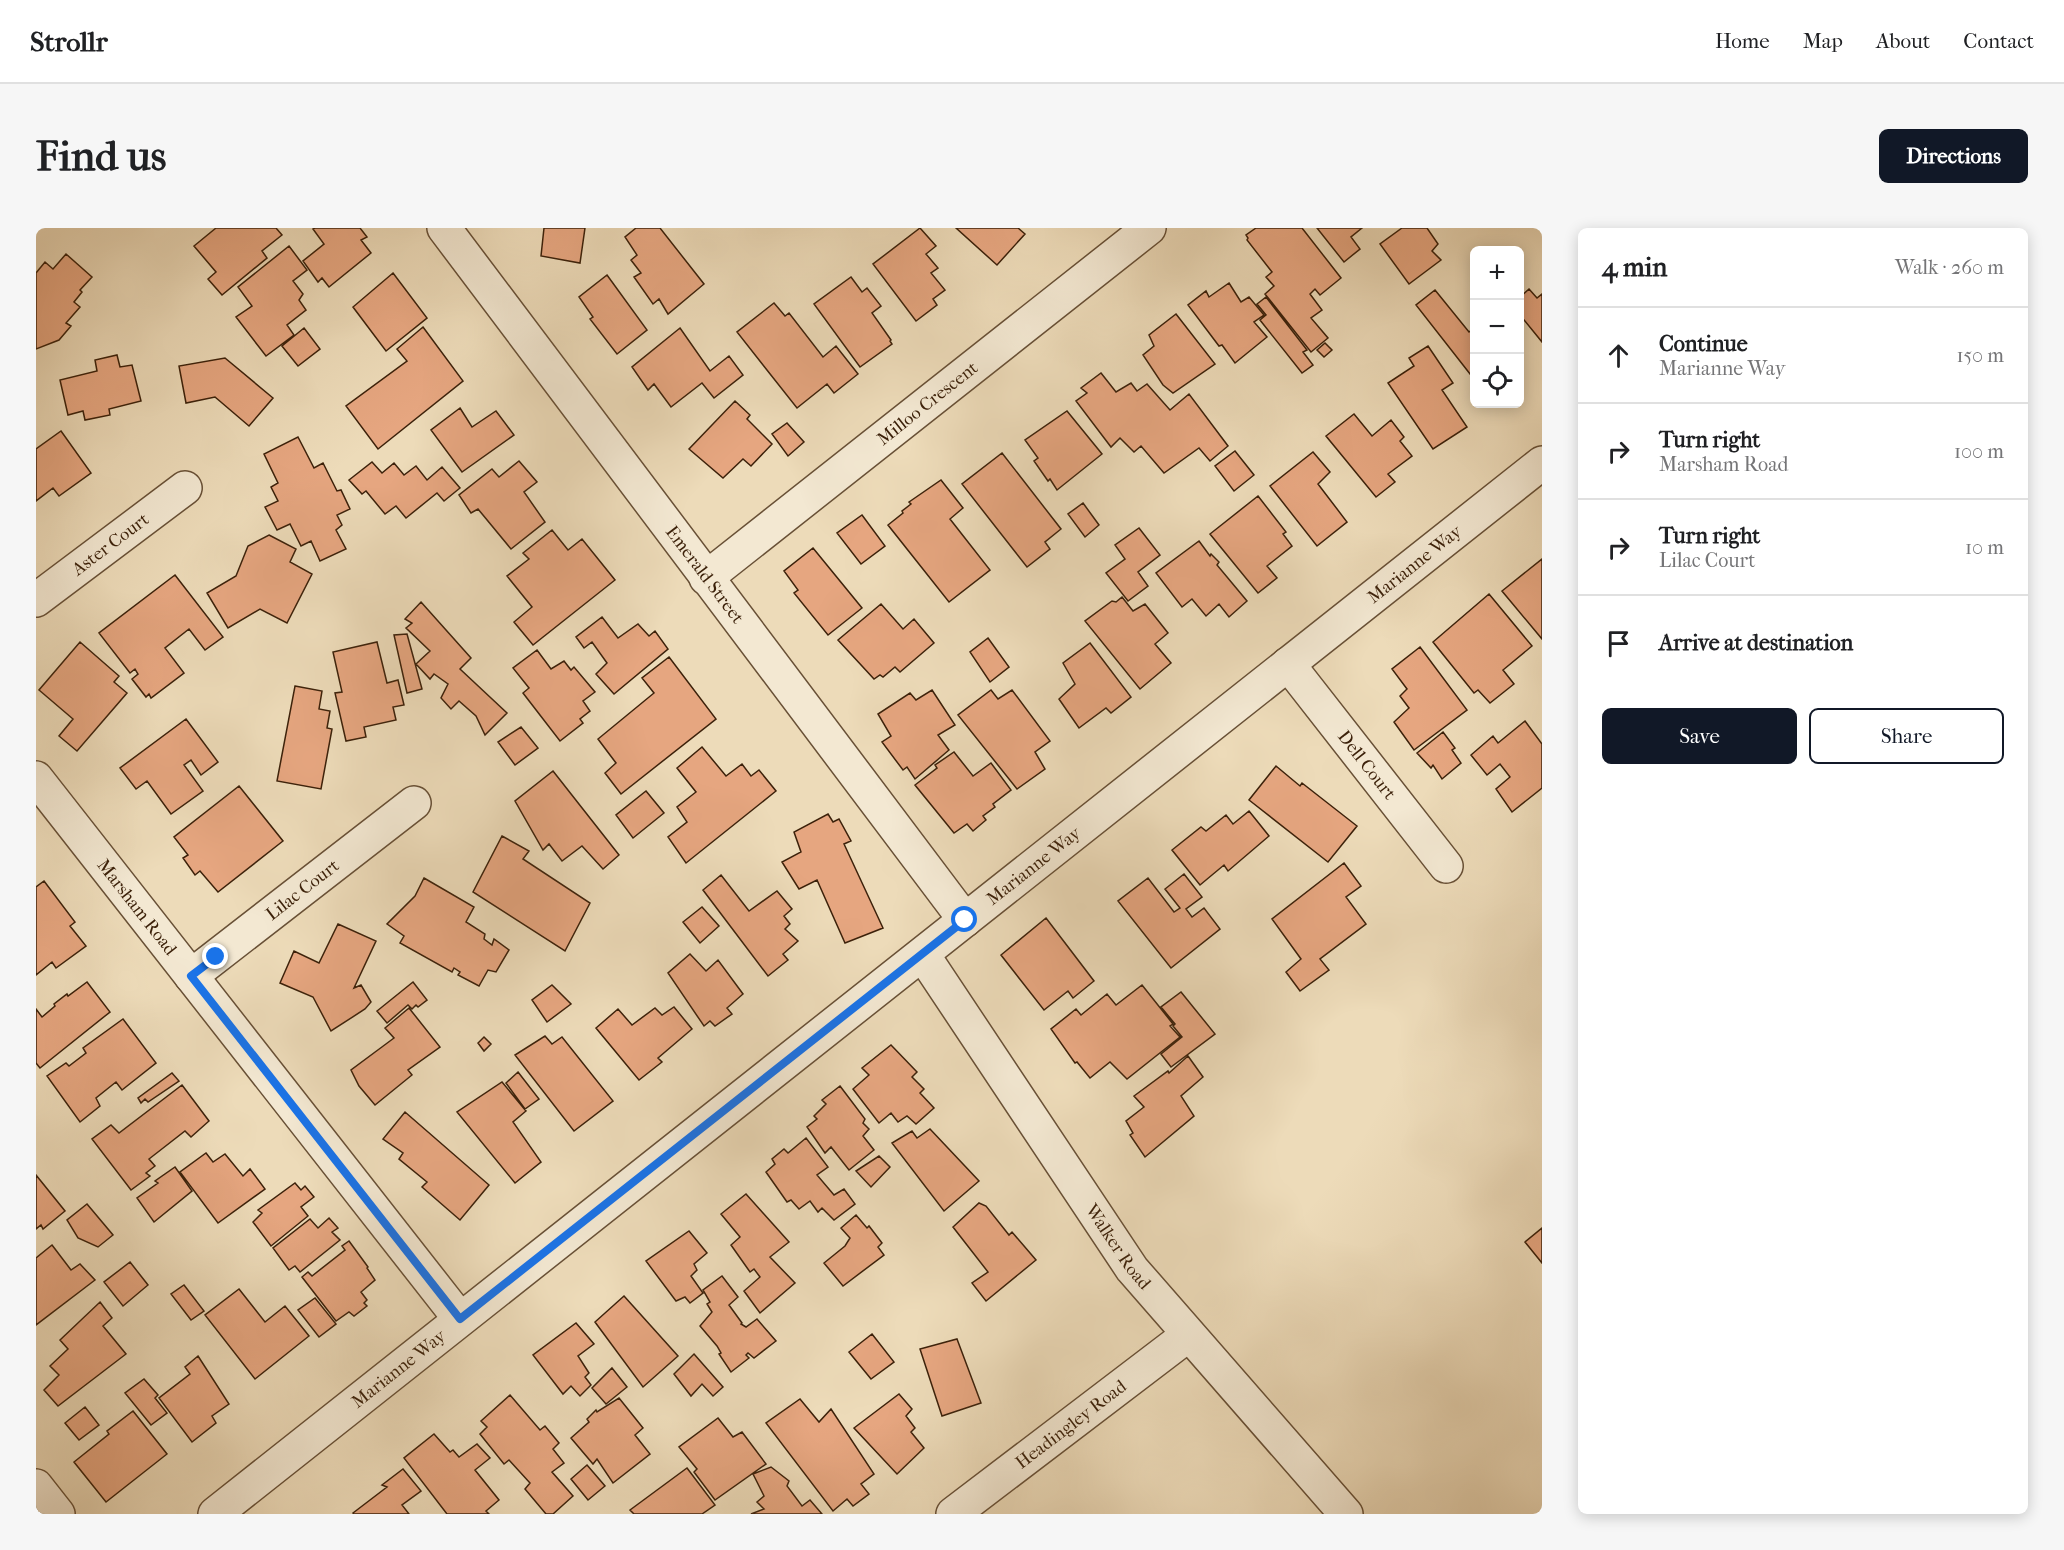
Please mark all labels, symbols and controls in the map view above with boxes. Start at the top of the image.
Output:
text: Strollr [30,25,108,58]
text: Home [1715,29,1770,53]
text: Map [1803,29,1843,53]
text: About [1876,29,1930,53]
text: Contact [1963,29,2034,53]
button: Directions [1879,129,2028,183]
text: Find us [36,132,166,181]
map controls [1470,246,1524,408]
button: + [1470,246,1524,300]
text: 4 min [1602,252,1667,283]
text: Walk · 260 m [1895,256,2004,279]
button: − [1470,300,1524,354]
text: Continue [1659,331,1748,357]
icon: ahead [1602,339,1635,372]
text: 150 m [1956,344,2004,367]
button: locate [1470,354,1524,408]
street label: Milloo Crescent [873,357,982,449]
text: Marianne Way [1659,357,1785,380]
text: Turn right [1659,427,1760,453]
icon: right [1602,435,1635,468]
text: 100 m [1954,440,2004,463]
text: Marsham Road [1659,453,1788,476]
street label: Aster Court [67,508,153,580]
street label: Marianne Way [1363,520,1467,608]
street label: Emerald Street [661,522,749,628]
text: Turn right [1659,523,1760,549]
icon: right [1602,531,1635,564]
text: 10 m [1965,536,2004,559]
text: Lilac Court [1659,549,1755,572]
icon: arrive [1602,627,1635,660]
text: Arrive at destination [1659,630,1853,656]
button: Save [1602,708,1797,764]
button: Share [1809,708,2004,764]
street label: Dell Court [1333,726,1401,804]
street label: Marianne Way [982,821,1086,909]
street label: Lilac Court [262,854,344,924]
street label: Marsham Road [93,855,181,960]
route start [951,906,977,932]
route end [202,943,228,969]
street label: Walker Road [1081,1199,1155,1294]
street label: Marianne Way [347,1324,451,1412]
street label: Headingley Road [1011,1375,1130,1473]

